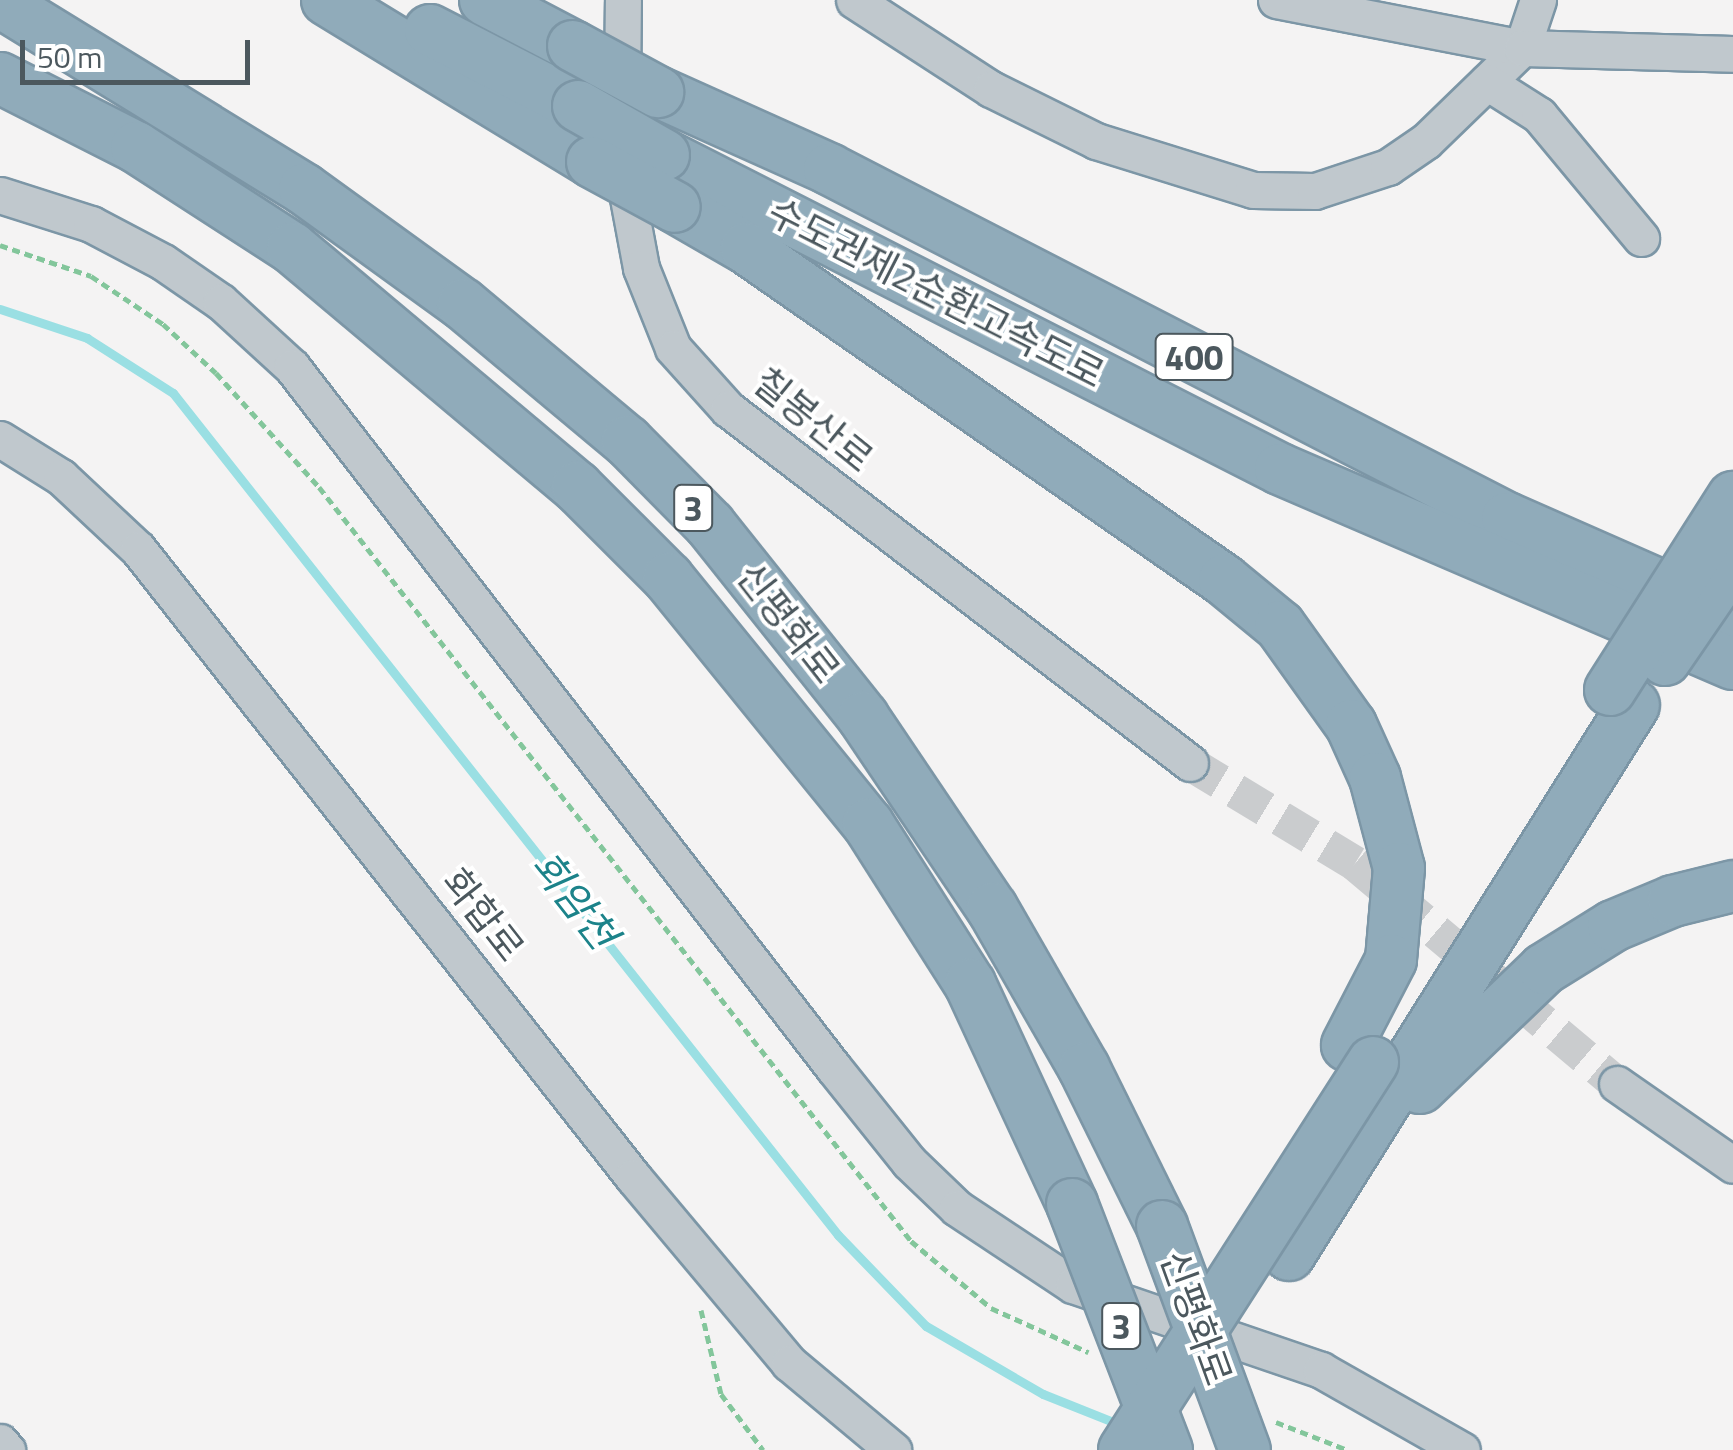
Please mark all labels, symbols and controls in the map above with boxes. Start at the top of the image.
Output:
scale bar [25,20,255,82]
text: 50 m [37,34,102,80]
street label: 수도권제2순환고속도로 [760,188,1112,398]
road number: 400 [1154,327,1234,387]
street label: 칠봉산로 [744,358,882,482]
road number: 3 [673,478,713,538]
street label: 신평화로 [727,554,849,692]
water label: 회암천 [521,842,627,958]
street label: 화합로 [433,860,533,970]
street label: 신평화로 [1151,1244,1241,1392]
road number: 3 [1101,1296,1141,1356]

